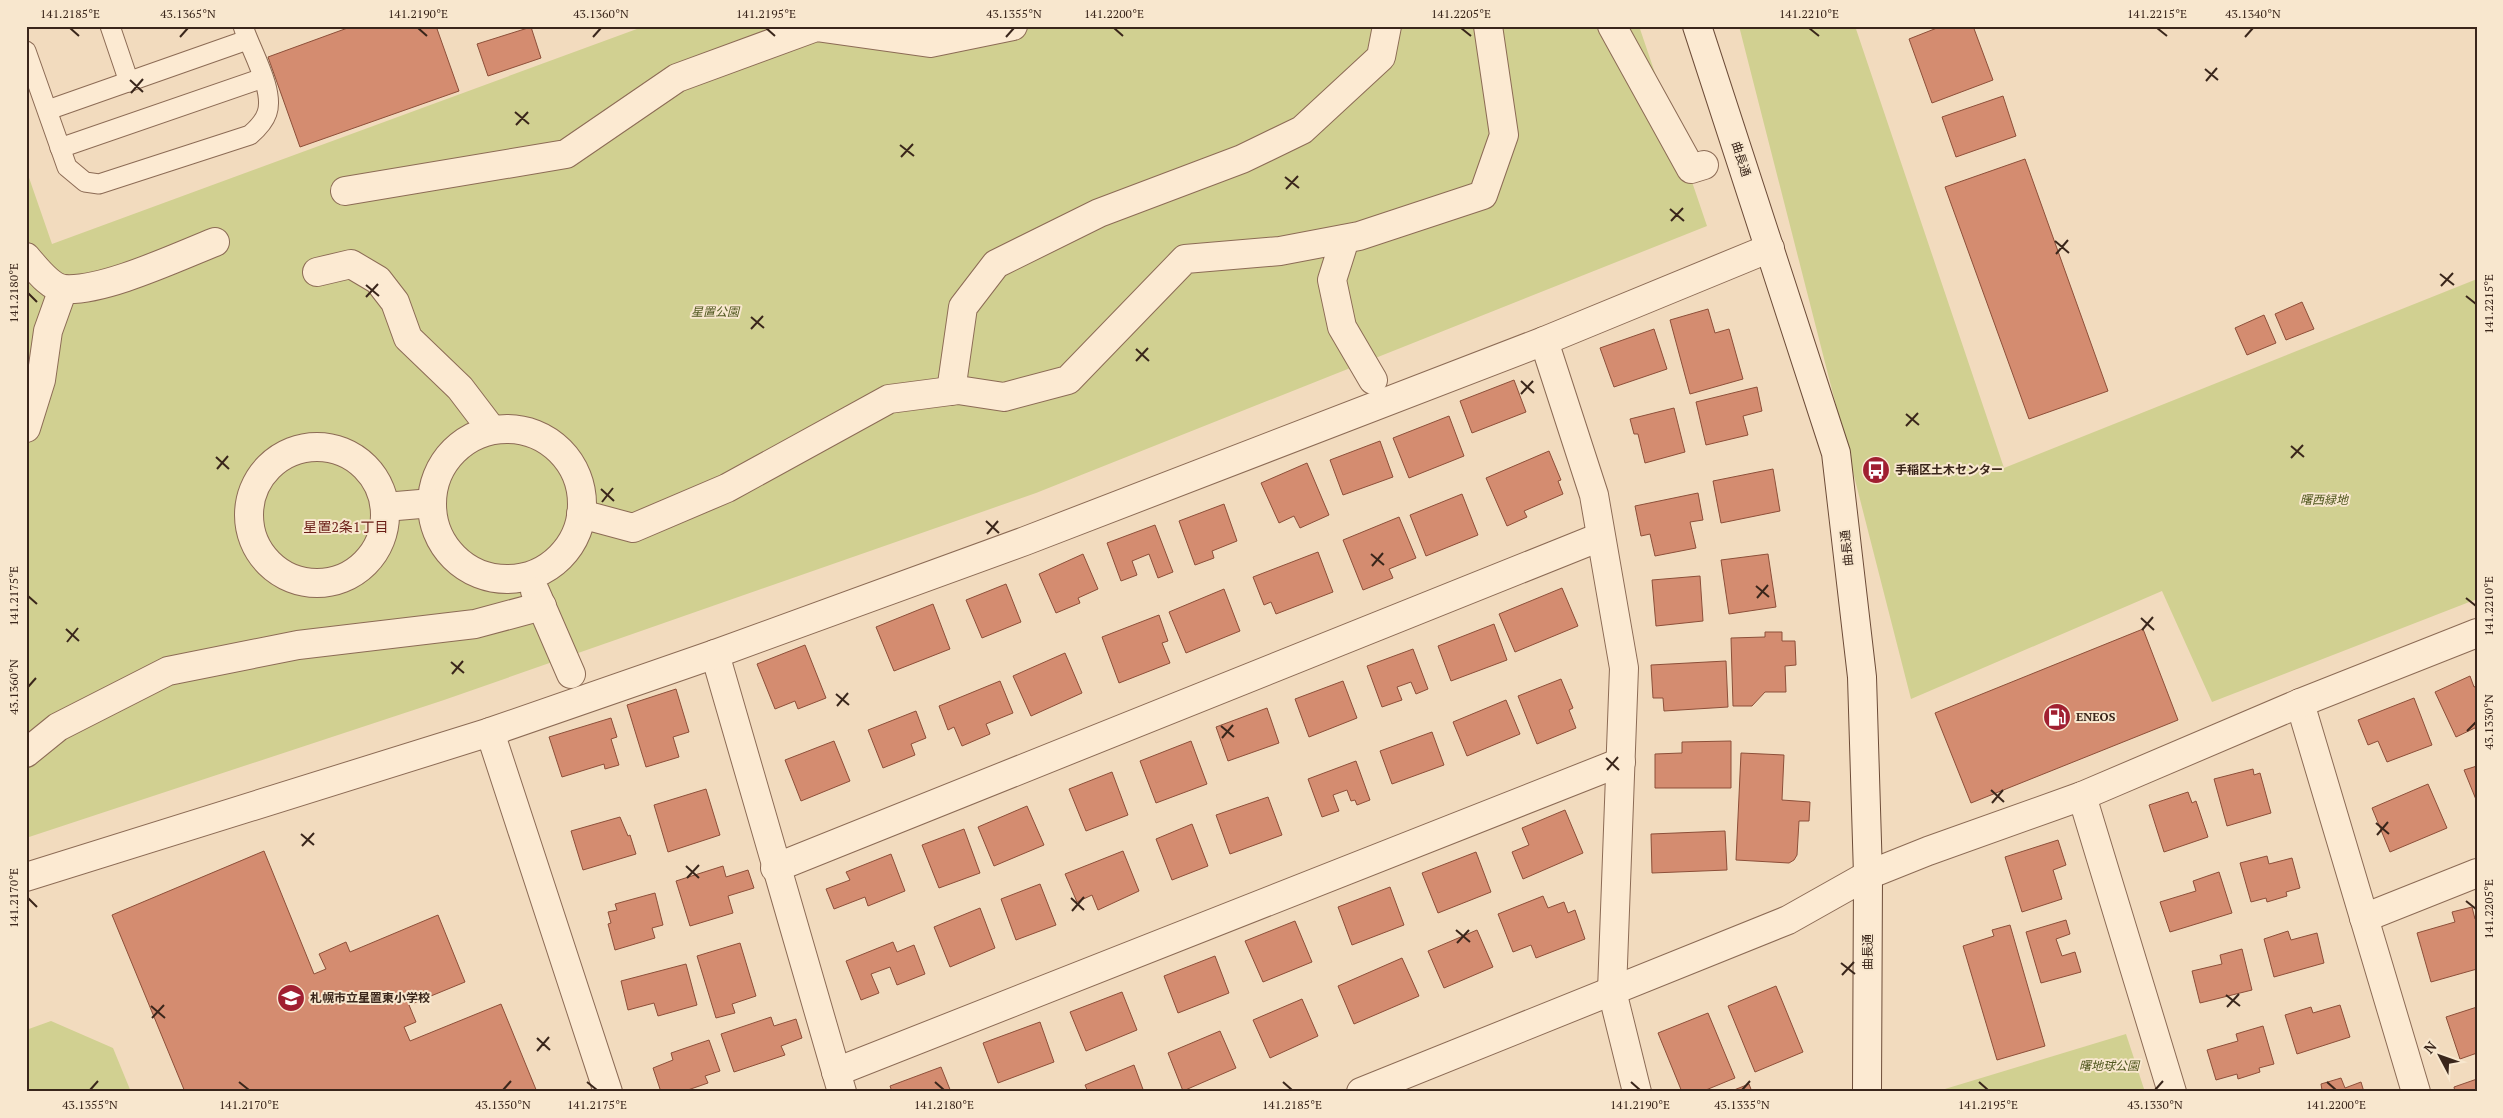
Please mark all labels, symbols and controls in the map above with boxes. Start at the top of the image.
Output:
text: 141.2185°E [40,6,100,21]
text: 43.1365°N [160,6,216,21]
text: 141.2190°E [388,6,448,21]
text: 43.1360°N [573,6,629,21]
text: 141.2195°E [736,6,796,21]
text: 43.1355°N [986,6,1042,21]
text: 141.2200°E [1084,6,1144,21]
text: 141.2205°E [1431,6,1491,21]
text: 141.2210°E [1779,6,1839,21]
text: 141.2215°E [2127,6,2187,21]
text: 43.1340°N [2225,6,2281,21]
street label: 曲長通 [1729,139,1754,178]
text: 141.2180°E [6,263,21,323]
text: 141.2215°E [2481,274,2496,334]
park label: 星置公園 [691,304,741,319]
bus stop icon: 手稲区土木センター [1861,455,1891,485]
place label: 手稲区土木センター [1895,462,2003,477]
park label: 曙西緑地 [2300,492,2350,507]
district label: 星置2条1丁目 [304,517,388,536]
street label: 曲長通 [1837,529,1856,567]
text: 141.2175°E [6,566,21,626]
text: 141.2210°E [2481,576,2496,636]
text: 43.1360°N [6,659,21,715]
text: 43.1330°N [2481,694,2496,750]
fuel station icon: ENEOS [2042,702,2072,732]
place label: ENEOS [2076,709,2116,724]
text: 141.2170°E [6,868,21,928]
text: 141.2205°E [2481,879,2496,939]
street label: 曲長通 [1860,934,1875,970]
school or university icon: 札幌市立星置東小学校 [276,983,306,1013]
place label: 札幌市立星置東小学校 [310,990,430,1005]
north arrow [2416,1030,2466,1080]
text: N [2419,1037,2441,1057]
park label: 曙地球公園 [2079,1058,2141,1073]
text: 43.1355°N [62,1097,118,1112]
text: 141.2170°E [219,1097,279,1112]
text: 43.1350°N [475,1097,531,1112]
text: 141.2175°E [567,1097,627,1112]
text: 141.2180°E [914,1097,974,1112]
text: 141.2185°E [1262,1097,1322,1112]
text: 141.2190°E [1610,1097,1670,1112]
text: 43.1335°N [1714,1097,1770,1112]
text: 141.2195°E [1958,1097,2018,1112]
text: 43.1330°N [2127,1097,2183,1112]
text: 141.2200°E [2306,1097,2366,1112]

